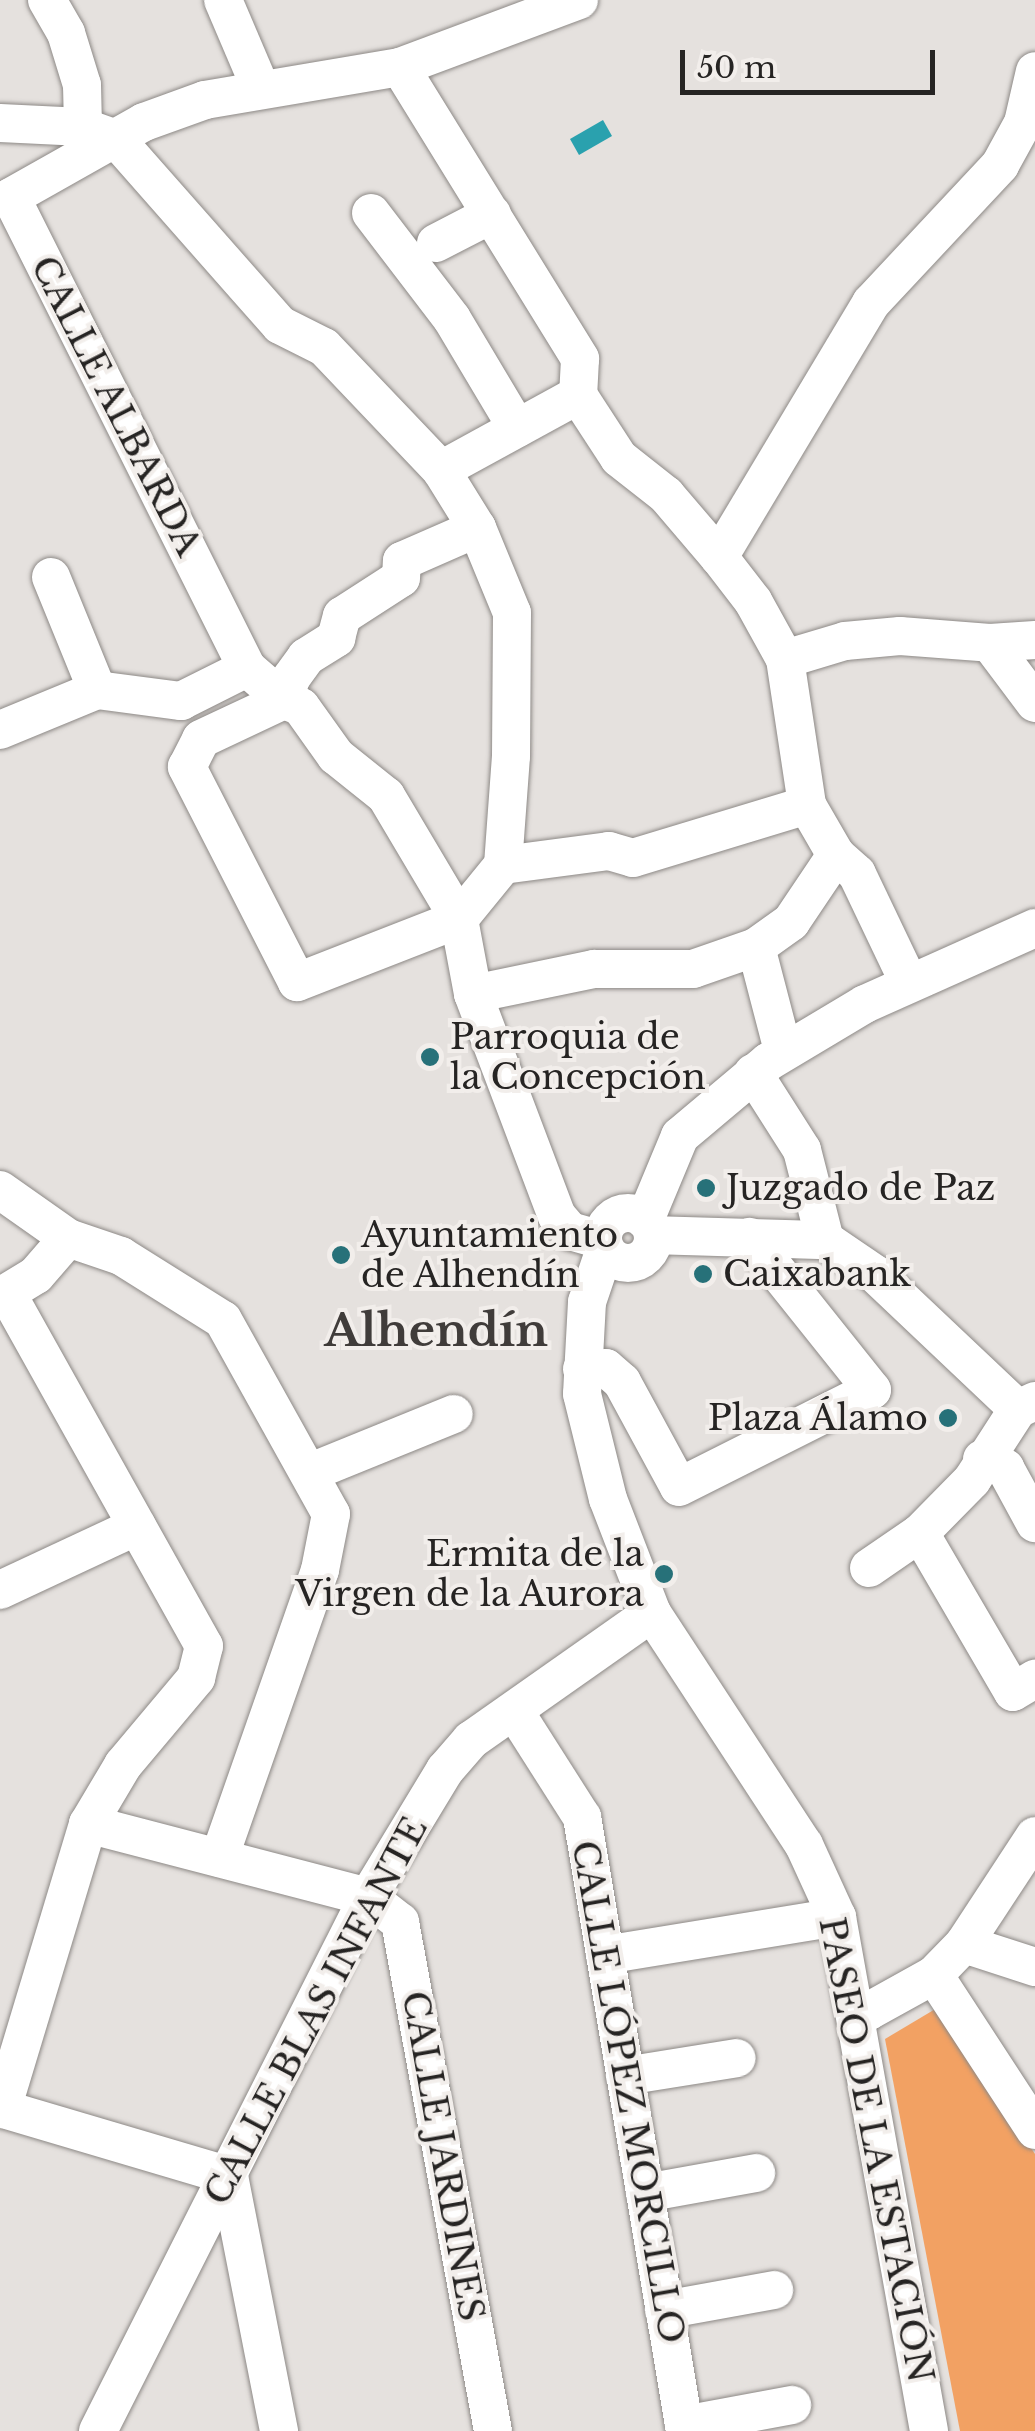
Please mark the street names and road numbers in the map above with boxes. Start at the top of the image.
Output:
street label: CALLE ALBARDA [22,249,210,563]
street label: CALLE BLAS INFANTE [196,1810,436,2212]
street label: CALLE LÓPEZ MORCILLO [563,1837,693,2347]
street label: PASEO DE LA ESTACIÓN [810,1913,942,2387]
street label: CALLE JARDINES [393,1988,493,2324]

